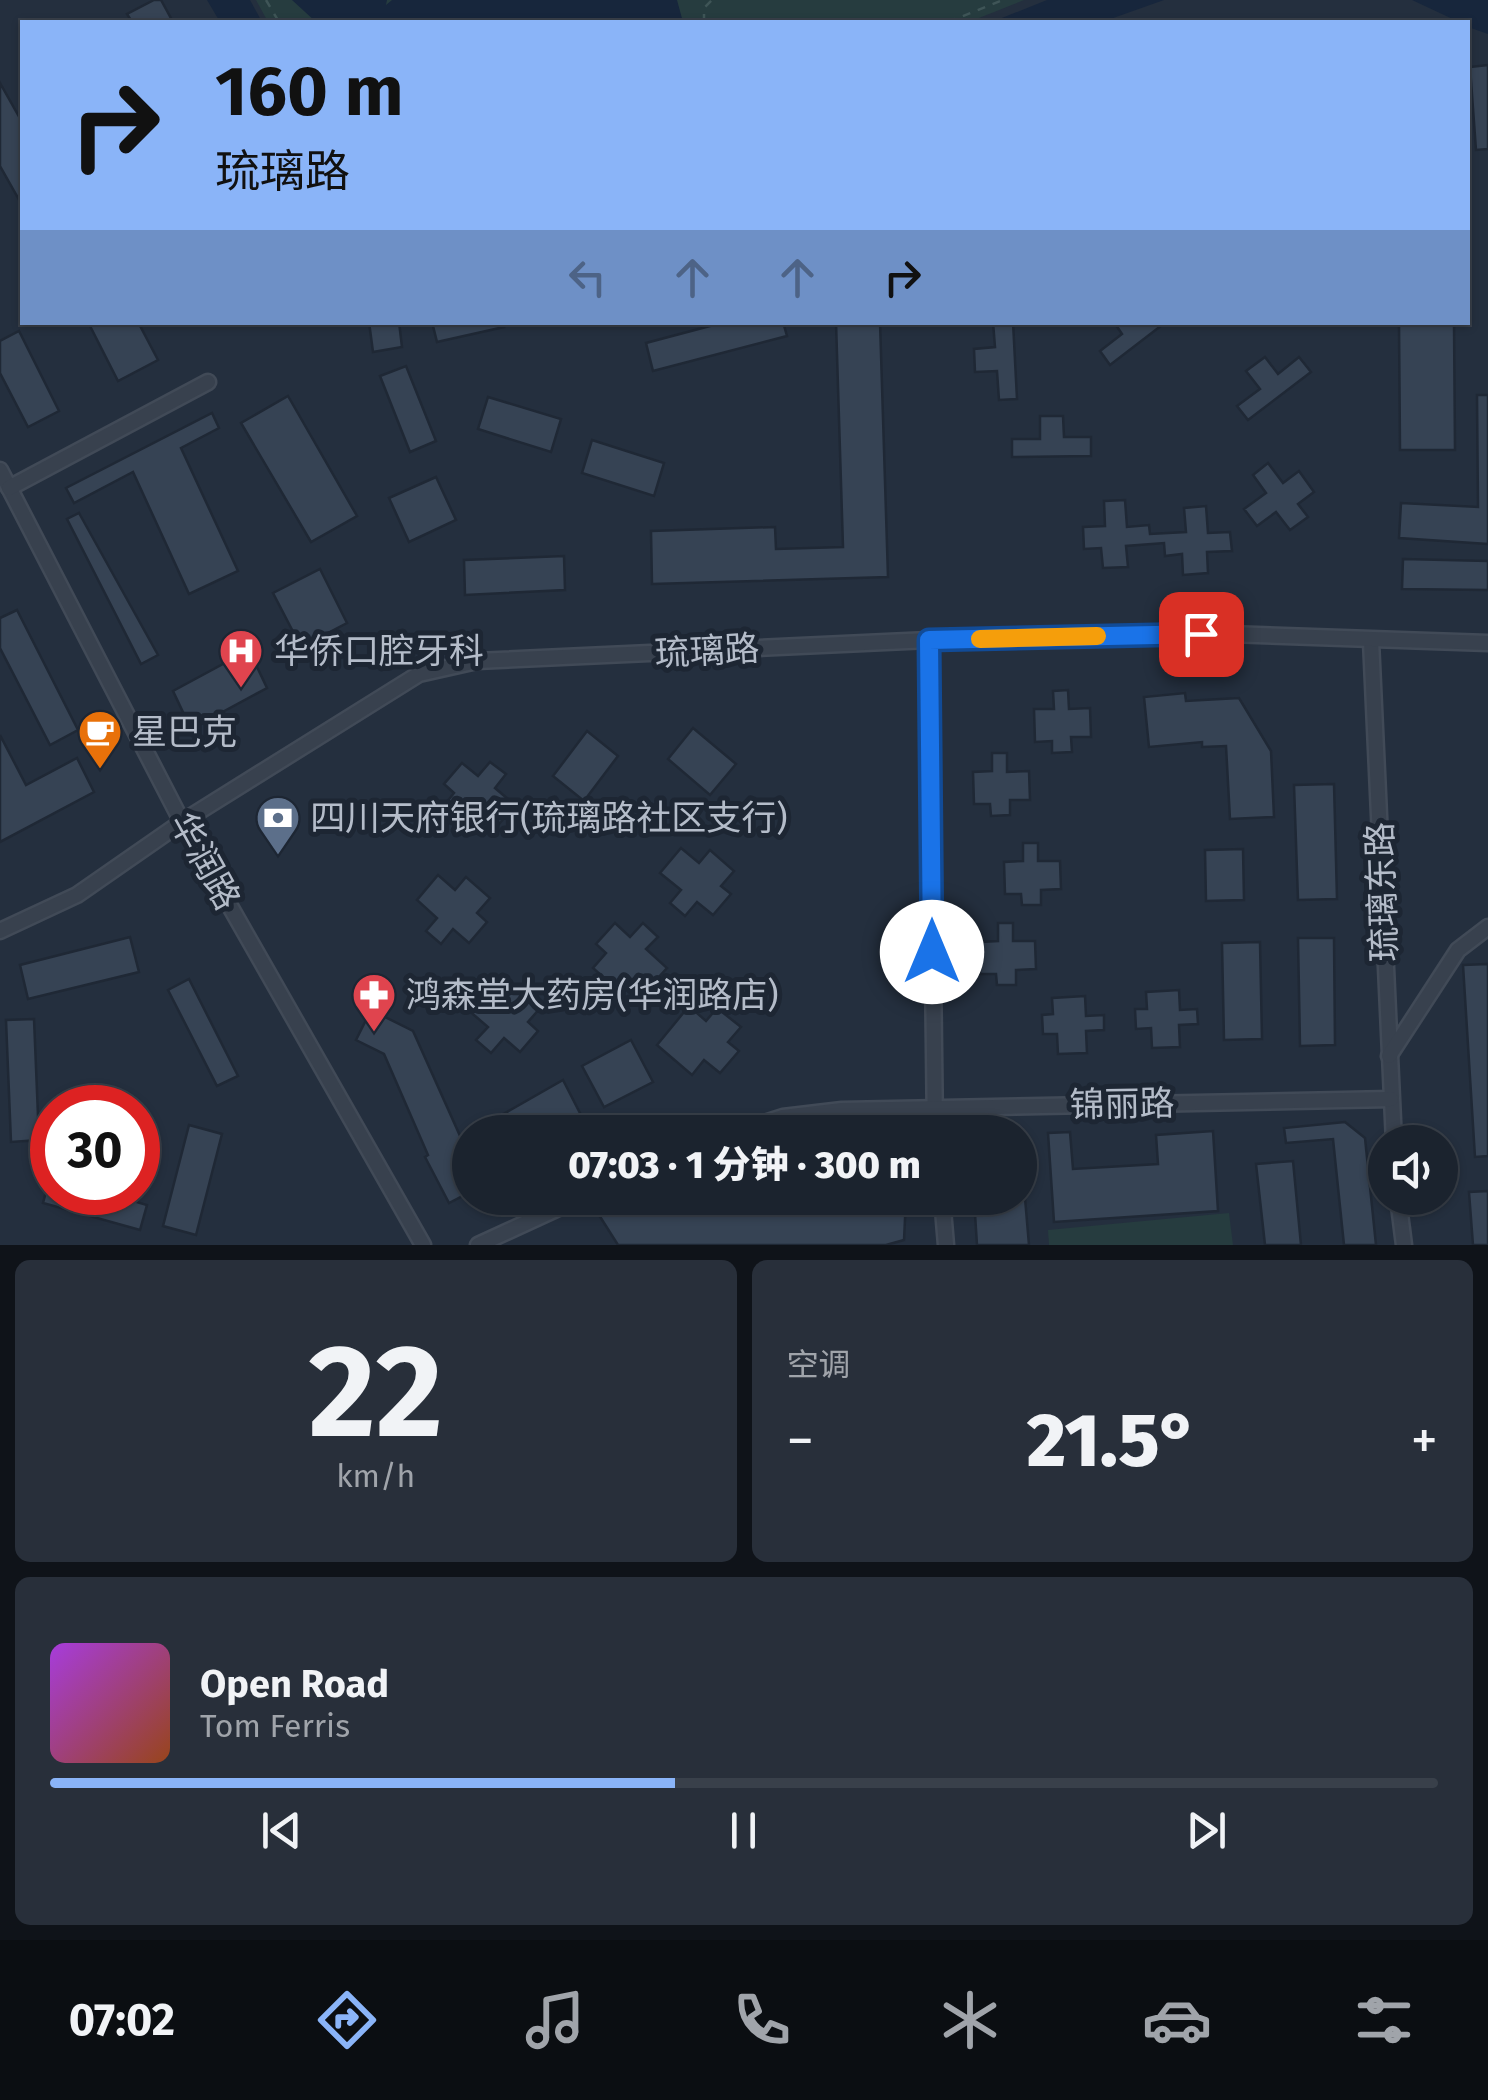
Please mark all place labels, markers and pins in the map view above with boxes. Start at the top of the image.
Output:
pin [1159,592,1244,677]
hospital icon: 华侨口腔牙科 [218,628,264,689]
place label: 华侨口腔牙科 [274,630,484,672]
cafe icon: 星巴克 [77,709,123,770]
place label: 星巴克 [132,711,237,753]
bank icon: 四川天府银行(琉璃路社区支行) [255,795,301,856]
place label: 四川天府银行(琉璃路社区支行) [310,797,788,839]
pharmacy icon: 鸿森堂大药房(华润路店) [351,972,397,1033]
place label: 鸿森堂大药房(华润路店) [406,974,779,1016]

